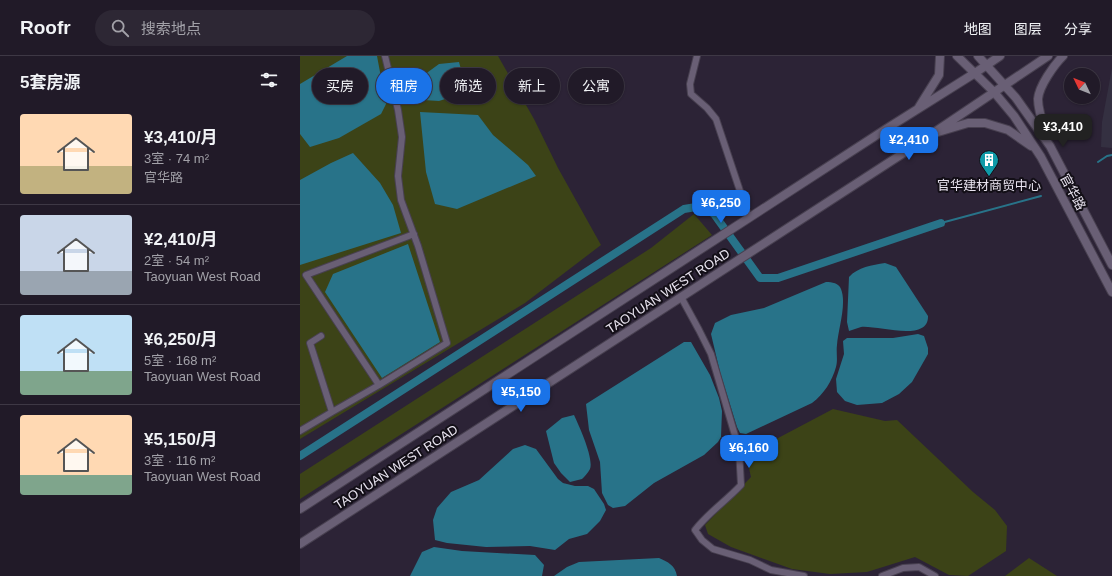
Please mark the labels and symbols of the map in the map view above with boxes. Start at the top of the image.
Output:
north arrow [1064,68,1100,104]
pin: ¥3,410 [1030,114,1096,148]
pin: ¥2,410 [876,127,942,161]
building icon: 官华建材商贸中心 [978,149,1000,177]
street label: 官华路 [1057,171,1089,213]
place label: 官华建材商贸中心 [937,178,1041,193]
pin: ¥6,250 [688,190,754,224]
street label: TAOYUAN WEST ROAD [604,246,732,336]
pin: ¥5,150 [488,379,554,413]
street label: TAOYUAN WEST ROAD [332,422,460,512]
pin: ¥6,160 [716,435,782,469]

